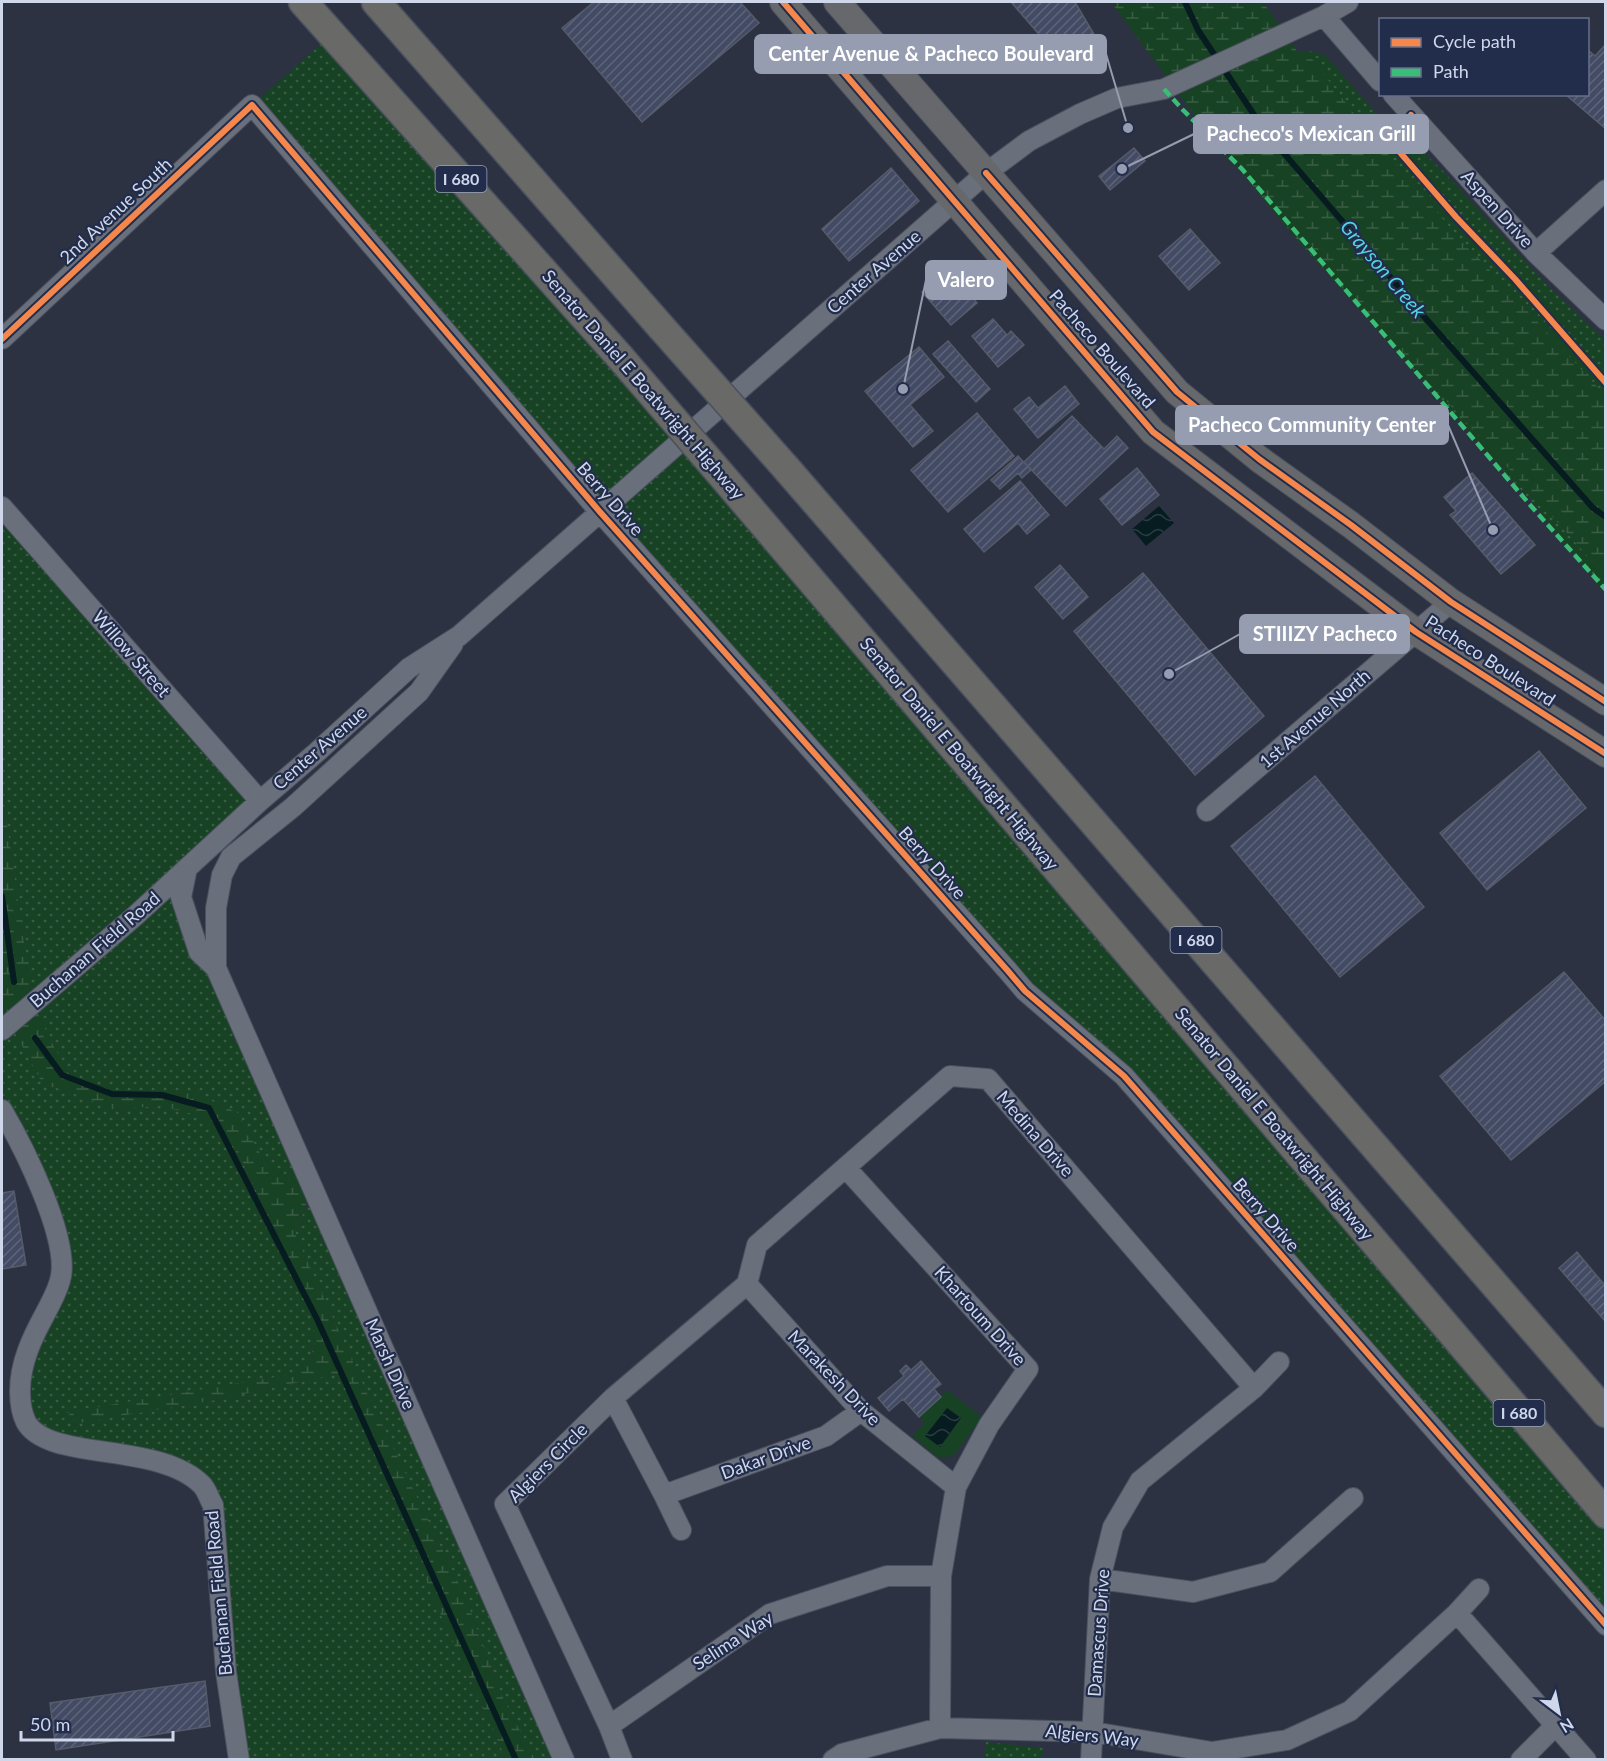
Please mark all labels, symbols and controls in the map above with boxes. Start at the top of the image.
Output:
legend [1379,18,1589,96]
text: Cycle path [1433,30,1516,52]
callout: Center Avenue & Pacheco Boulevard [755,35,1106,73]
text: Center Avenue & Pacheco Boulevard [768,41,1094,65]
text: Path [1433,60,1469,82]
callout: Pacheco's Mexican Grill [1194,115,1428,153]
text: Pacheco's Mexican Grill [1206,121,1416,145]
street label: 2nd Avenue South [55,153,176,268]
street label: Aspen Drive [1457,165,1538,252]
road number: I 680 [436,166,486,192]
water label: Grayson Creek [1336,215,1432,323]
street label: Center Avenue [822,225,925,318]
callout: Valero [926,261,1006,299]
street label: Senator Daniel E Boatwright Highway [538,265,750,504]
text: Valero [937,267,994,291]
street label: Pacheco Boulevard [1045,284,1160,412]
callout: Pacheco Community Center [1176,406,1448,444]
text: Pacheco Community Center [1188,412,1437,436]
street label: Berry Drive [573,457,649,540]
street label: Willow Street [88,606,176,701]
street label: Pacheco Boulevard [1421,610,1560,710]
callout: STIIIZY Pacheco [1240,615,1409,653]
text: STIIIZY Pacheco [1253,621,1397,645]
street label: Senator Daniel E Boatwright Highway [856,632,1064,875]
street label: 1st Avenue North [1254,664,1374,772]
street label: Center Avenue [268,701,371,794]
street label: Berry Drive [894,821,971,903]
street label: Buchanan Field Road [25,887,164,1012]
road number: I 680 [1170,927,1222,953]
street label: Senator Daniel E Boatwright Highway [1171,1002,1379,1245]
street label: Medina Drive [992,1086,1079,1181]
street label: Berry Drive [1229,1173,1305,1256]
street label: Khartoum Drive [930,1261,1031,1370]
street label: Marsh Drive [361,1315,421,1412]
street label: Marakesh Drive [784,1325,886,1430]
road number: I 680 [1494,1400,1544,1426]
street label: Algiers Circle [503,1418,592,1507]
street label: Dakar Drive [718,1431,814,1484]
street label: Buchanan Field Road [200,1510,236,1677]
street label: Damascus Drive [1083,1568,1113,1697]
street label: Selima Way [688,1606,777,1674]
north arrow [1529,1683,1589,1743]
scale bar [21,1704,172,1742]
text: 50 m [30,1713,70,1735]
text: N [1557,1715,1577,1737]
street label: Algiers Way [1044,1719,1141,1751]

